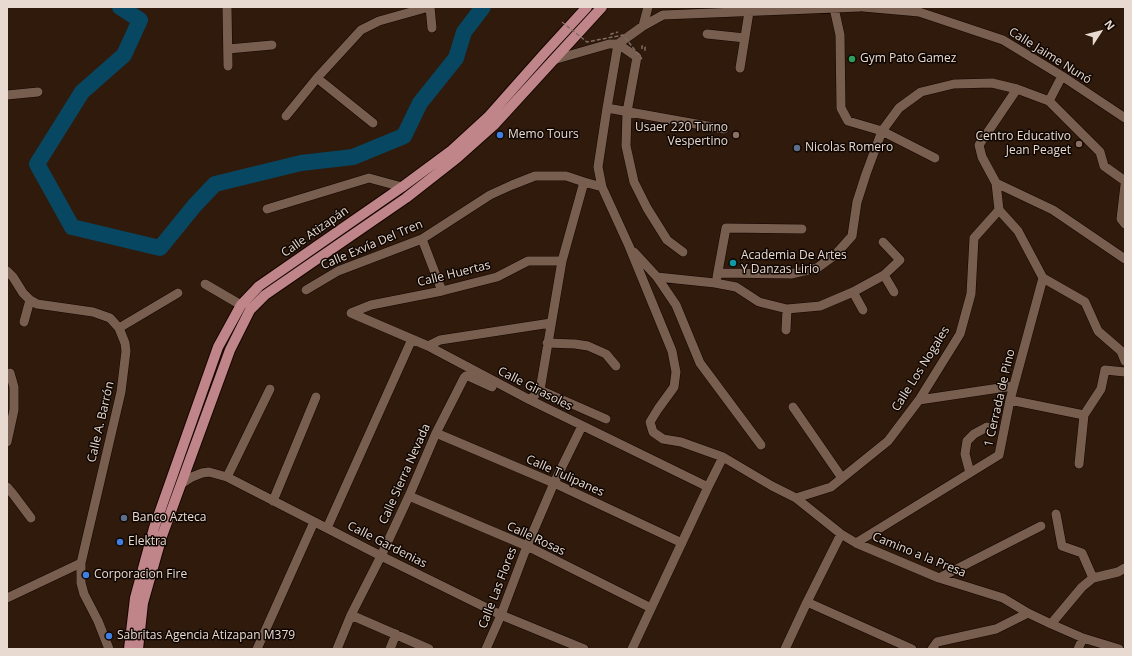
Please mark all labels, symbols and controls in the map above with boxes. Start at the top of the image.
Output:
north arrow [1080,12,1120,52]
text: N [1101,17,1119,33]
street label: Calle Jaime Nunó [1006,25,1094,87]
place label: Gym Pato Gamez [860,52,956,66]
marker: Gym Pato Gamez [847,54,857,64]
place label: Usaer 220 Turno Vespertino [635,121,728,149]
place label: Memo Tours [508,128,579,142]
marker: Memo Tours [495,130,505,140]
marker: Usaer 220 Turno Vespertino [731,130,741,140]
place label: Centro Educativo Jean Peaget [976,130,1071,158]
marker: Centro Educativo Jean Peaget [1074,139,1084,149]
place label: Nicolas Romero [805,141,893,155]
marker: Nicolas Romero [792,143,802,153]
street label: Calle Atizapán [279,204,351,260]
street label: Calle Exvía Del Tren [319,217,425,273]
place label: Academia De Artes Y Danzas Lirio [741,249,847,277]
street label: Calle Huertas [416,258,492,290]
marker: Academia De Artes Y Danzas Lirio [728,258,738,268]
street label: Calle Los Nogales [889,324,953,414]
street label: 1 Cerrada de Pino [982,348,1018,448]
street label: Calle Girasoles [495,364,575,414]
street label: Calle A. Barrón [85,380,117,464]
street label: Calle Sierra Nevada [376,421,434,527]
street label: Calle Tulipanes [524,452,606,500]
place label: Banco Azteca [132,511,207,525]
marker: Banco Azteca [119,513,129,523]
street label: Calle Gardenias [345,519,429,571]
street label: Calle Rosas [504,519,568,559]
street label: Camino a la Presa [870,530,968,580]
place label: Elektra [128,535,167,549]
marker: Elektra [115,537,125,547]
street label: Calle Las Flores [476,545,520,631]
place label: Corporacion Fire [94,568,187,582]
marker: Corporacion Fire [81,570,91,580]
place label: Sabritas Agencia Atizapan M379 [117,629,295,643]
marker: Sabritas Agencia Atizapan M379 [104,631,114,641]

